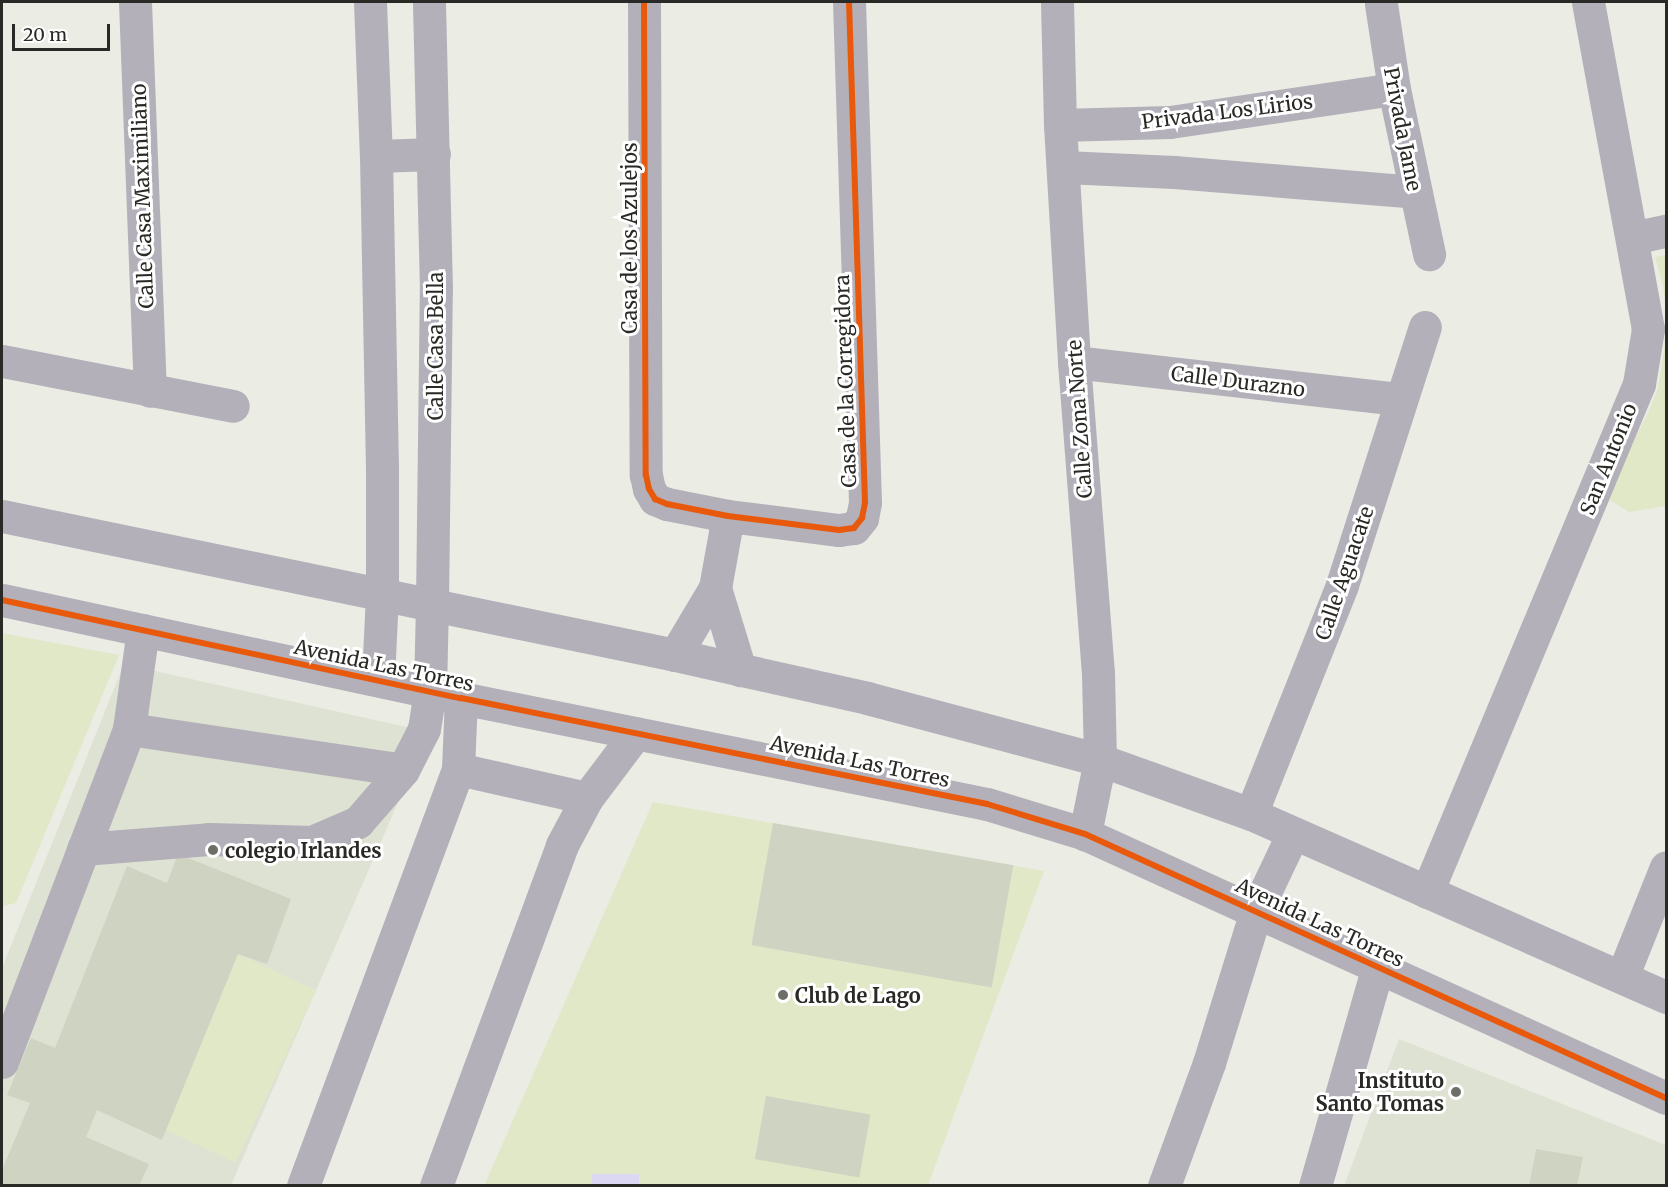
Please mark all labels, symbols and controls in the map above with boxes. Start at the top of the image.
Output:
scale bar [15,12,112,50]
text: 20 m [23,23,67,46]
street label: Privada Jame [1379,65,1427,193]
street label: Calle Casa Maximiliano [126,83,158,309]
street label: Privada Los Lirios [1140,89,1314,133]
street label: Casa de los Azulejos [617,142,641,334]
street label: Calle Casa Bella [423,272,447,420]
street label: Casa de la Corregidora [829,274,861,488]
street label: Calle Zona Norte [1061,339,1097,499]
street label: Calle Durazno [1170,361,1306,401]
street label: San Antonio [1575,400,1641,518]
street label: Calle Aguacate [1310,503,1378,643]
street label: Avenida Las Torres [292,634,476,696]
street label: Avenida Las Torres [768,730,952,792]
place label: colegio Irlandes [225,838,382,862]
marker: colegio Irlandes [206,843,220,857]
street label: Avenida Las Torres [1232,872,1408,972]
place label: Club de Lago [795,983,921,1007]
marker: Club de Lago [776,988,790,1002]
place label: Instituto Santo Tomas [1316,1068,1444,1115]
marker: Instituto Santo Tomas [1449,1085,1463,1099]

